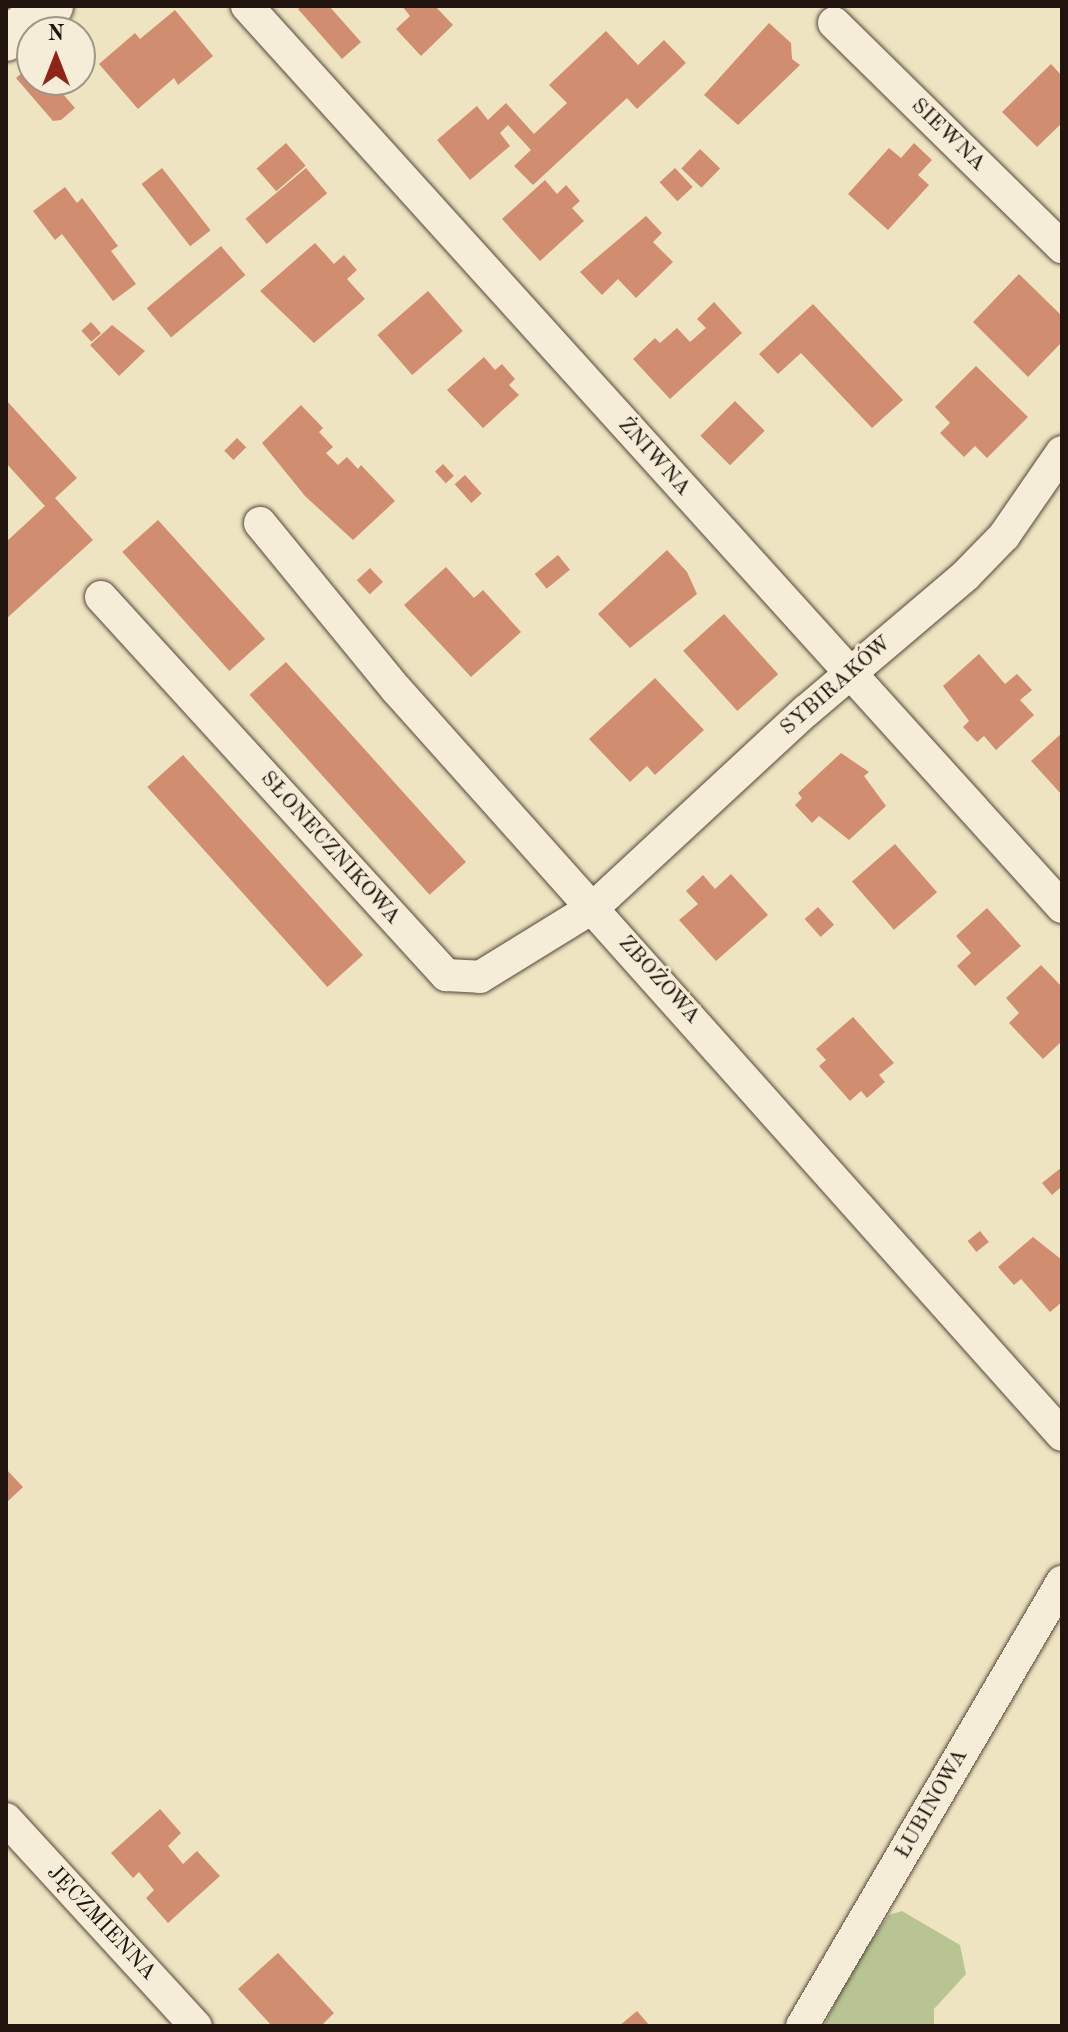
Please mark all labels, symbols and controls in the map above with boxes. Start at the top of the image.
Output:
north arrow [16,16,96,96]
text: N [48,23,64,45]
street label: SIEWNA [905,93,991,177]
street label: ŻNIWNA [612,412,696,502]
street label: SYBIRAKÓW [775,630,897,742]
street label: SŁONECZNIKOWA [254,766,406,930]
street label: ZBOŻOWA [612,930,706,1030]
street label: ŁUBINOWA [890,1744,974,1864]
street label: JĘCZMIENNA [41,1860,161,1986]

